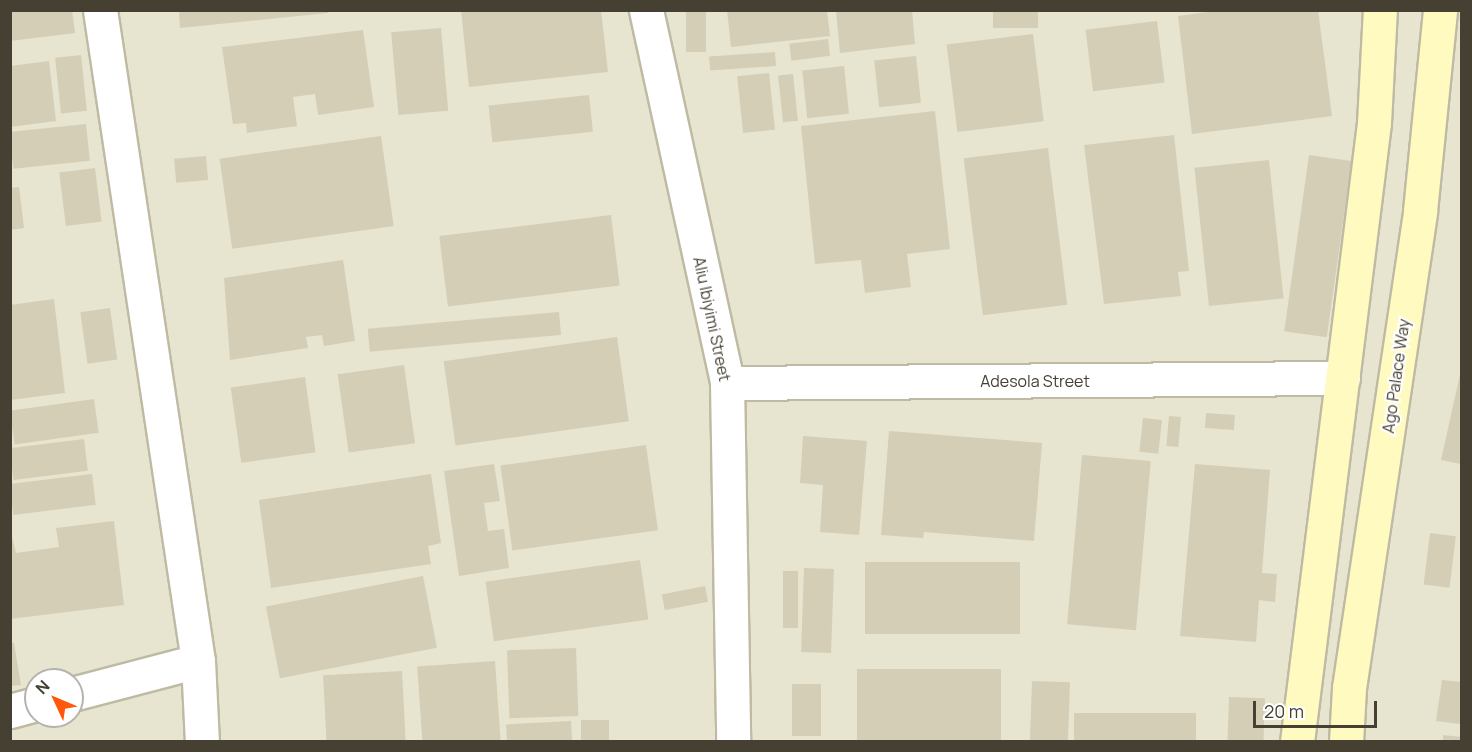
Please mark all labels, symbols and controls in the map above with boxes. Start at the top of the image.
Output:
street label: Aliu Ibiyimi Street [689,255,735,383]
street label: Ago Palace Way [1378,318,1414,434]
street label: Adesola Street [980,371,1090,391]
north arrow [24,668,84,728]
text: N [31,675,54,699]
scale bar [1256,689,1380,727]
text: 20 m [1264,699,1304,723]

